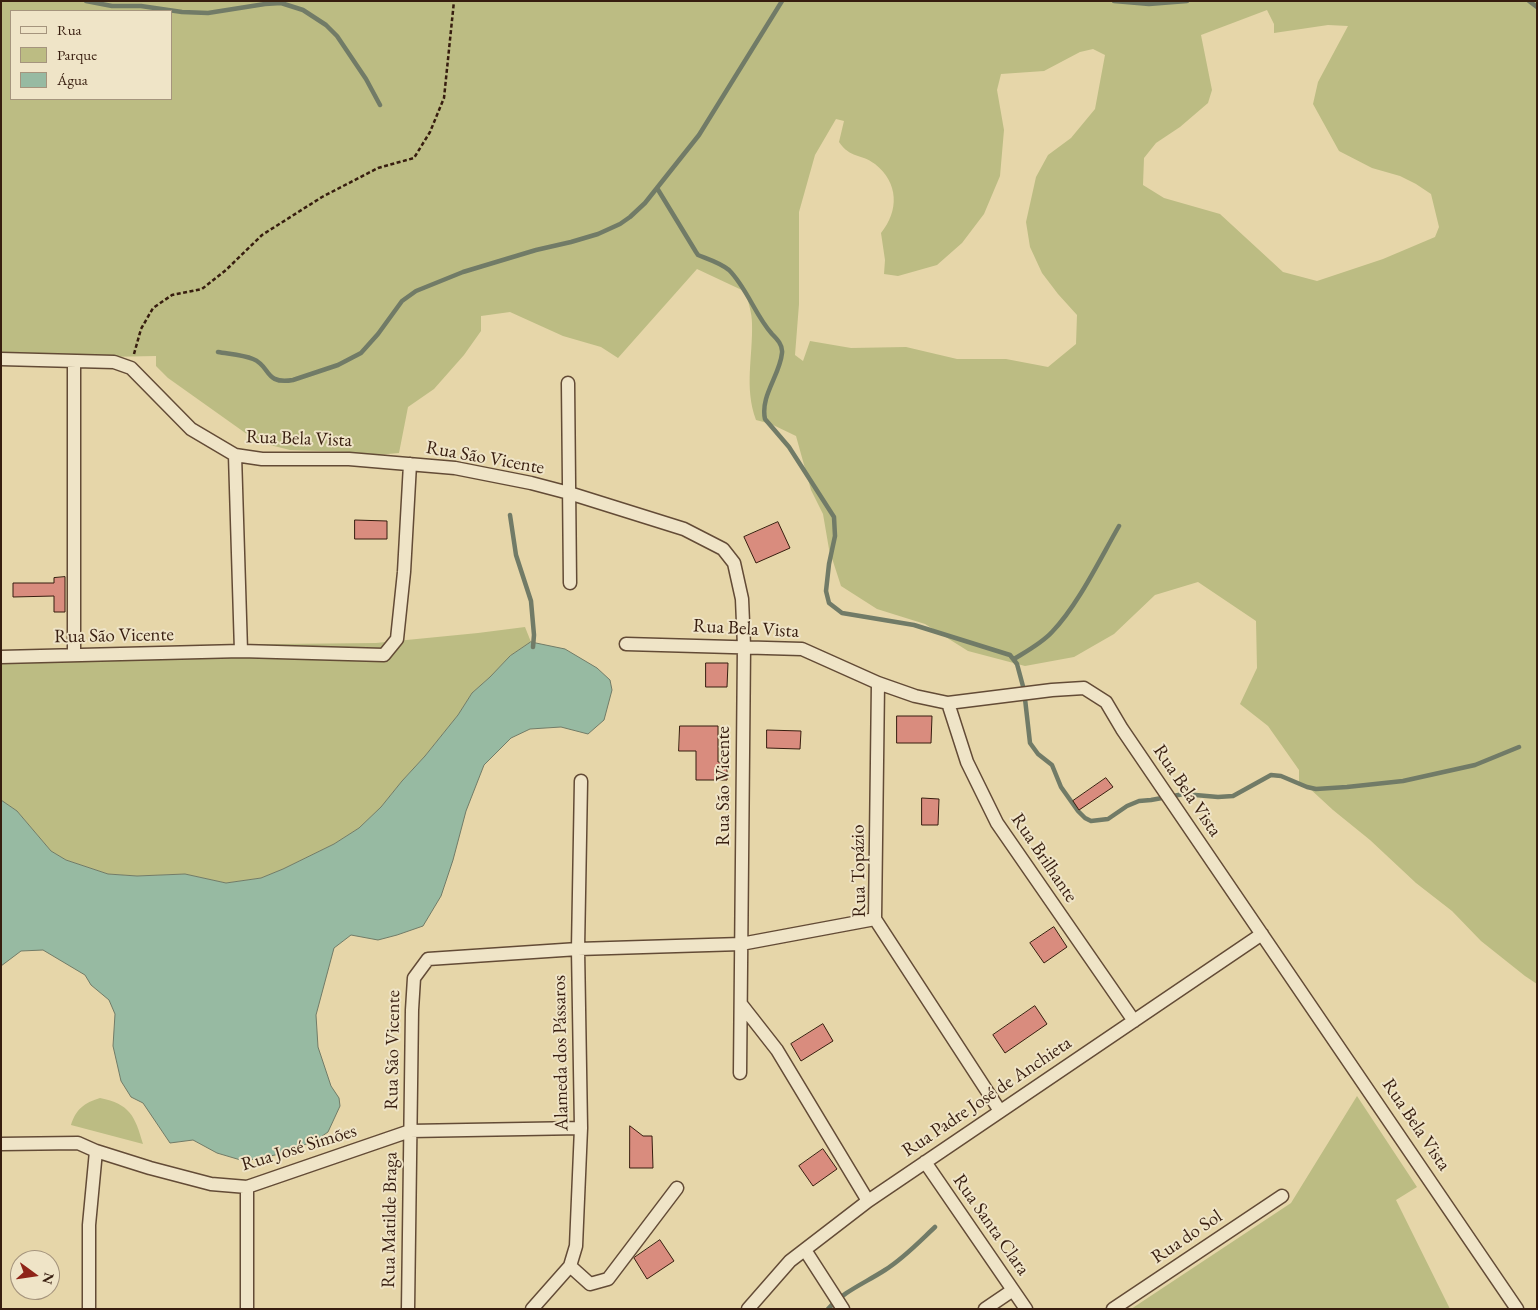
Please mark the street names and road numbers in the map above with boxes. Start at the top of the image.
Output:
street label: Rua Bela Vista [246,426,352,452]
street label: Rua São Vicente [424,436,546,480]
street label: Rua Bela Vista [692,615,800,643]
street label: Rua São Vicente [54,624,174,648]
street label: Rua São Vicente [713,726,735,846]
street label: Rua Bela Vista [1148,741,1226,841]
street label: Rua Brilhante [1006,809,1082,907]
street label: Rua Topázio [847,824,871,918]
street label: Alameda dos Pássaros [548,975,574,1131]
street label: Rua São Vicente [381,990,405,1110]
street label: Rua Padre José de Anchieta [898,1032,1076,1162]
street label: Rua Bela Vista [1377,1075,1455,1175]
street label: Rua José Simões [239,1120,359,1176]
street label: Rua Matilde Braga [377,1152,403,1288]
street label: Rua Santa Clara [948,1170,1034,1280]
street label: Rua do Sol [1147,1205,1227,1269]

